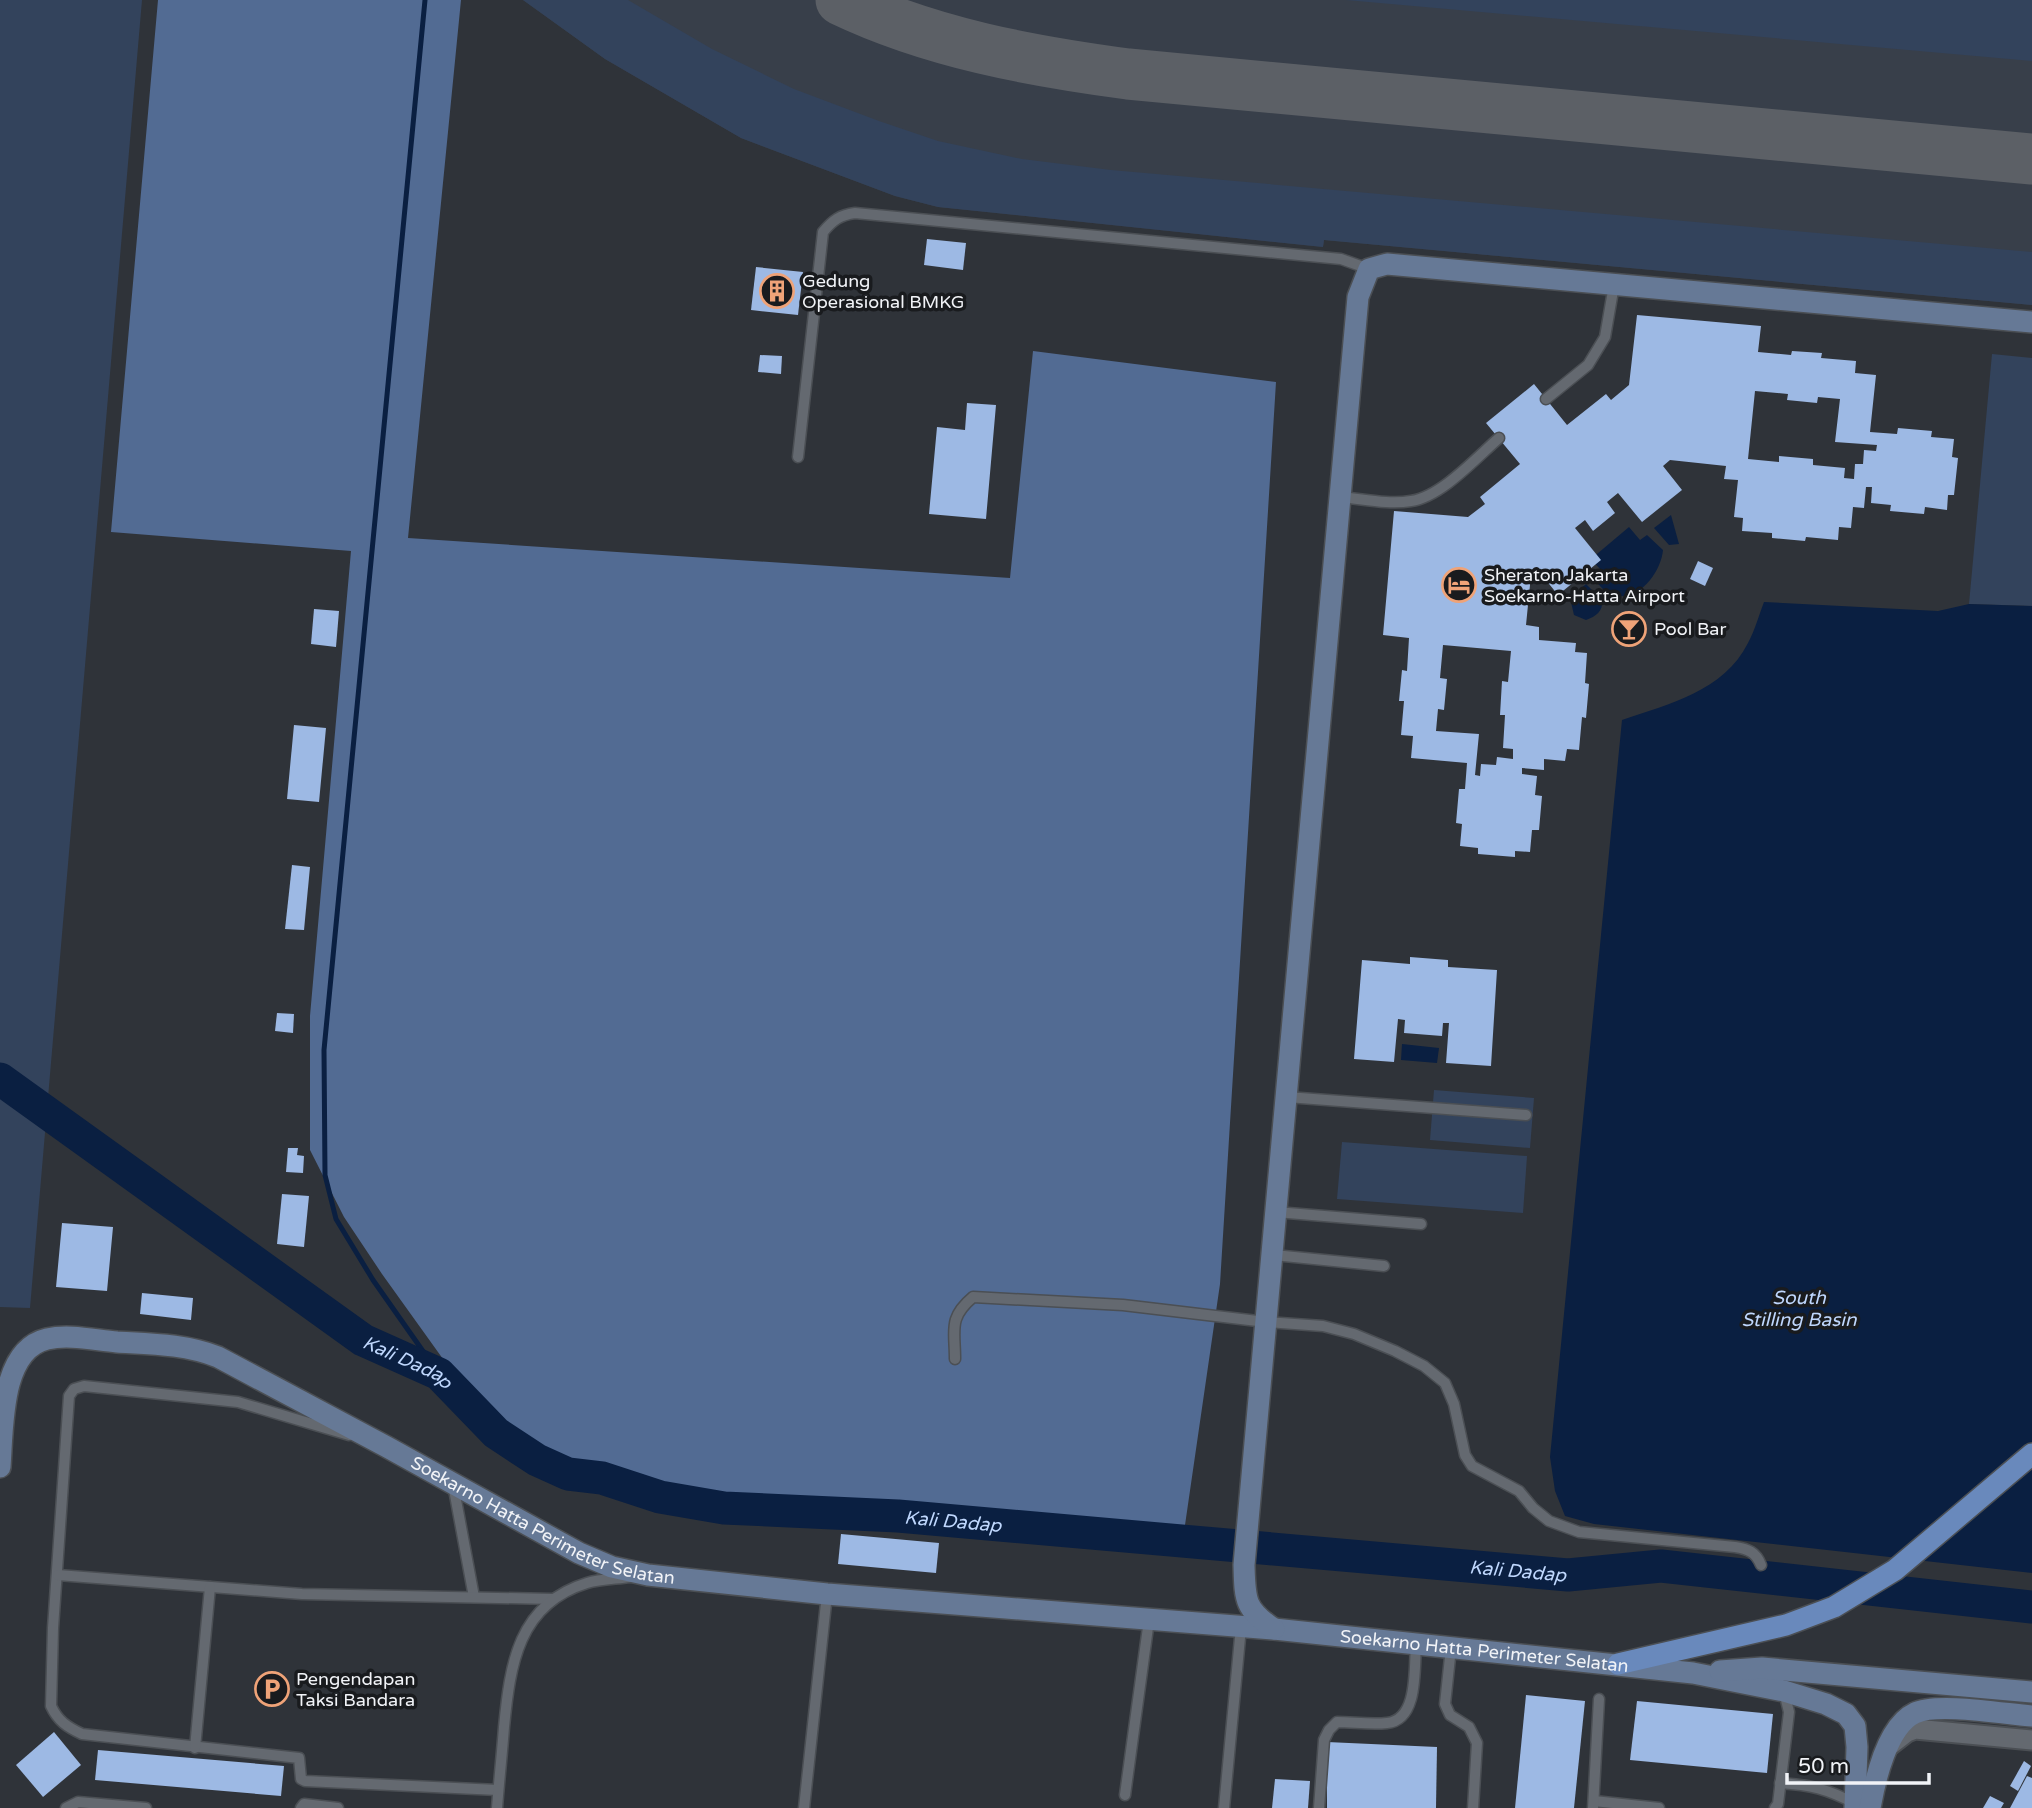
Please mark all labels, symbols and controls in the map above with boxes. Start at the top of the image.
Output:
place label: Gedung Operasional BMKG [802,270,964,313]
building icon: Gedung Operasional BMKG [758,272,796,310]
place label: Sheraton Jakarta Soekarno-Hatta Airport [1484,564,1685,607]
hotel icon: Sheraton Jakarta Soekarno-Hatta Airport [1440,566,1478,604]
bar icon: Pool Bar [1610,610,1648,648]
place label: Pool Bar [1654,618,1726,640]
water label: South Stilling Basin [1741,1287,1857,1331]
water label: Kali Dadap [359,1331,458,1394]
street label: Soekarno Hatta Perimeter Selatan [407,1451,676,1589]
water label: Kali Dadap [903,1507,1003,1537]
water label: Kali Dadap [1468,1556,1568,1587]
street label: Soekarno Hatta Perimeter Selatan [1339,1625,1630,1677]
place label: Pengendapan Taksi Bandara [296,1668,415,1711]
parking icon: Pengendapan Taksi Bandara [253,1670,291,1708]
scale bar [1787,1742,1929,1786]
text: 50 m [1798,1754,1849,1779]

